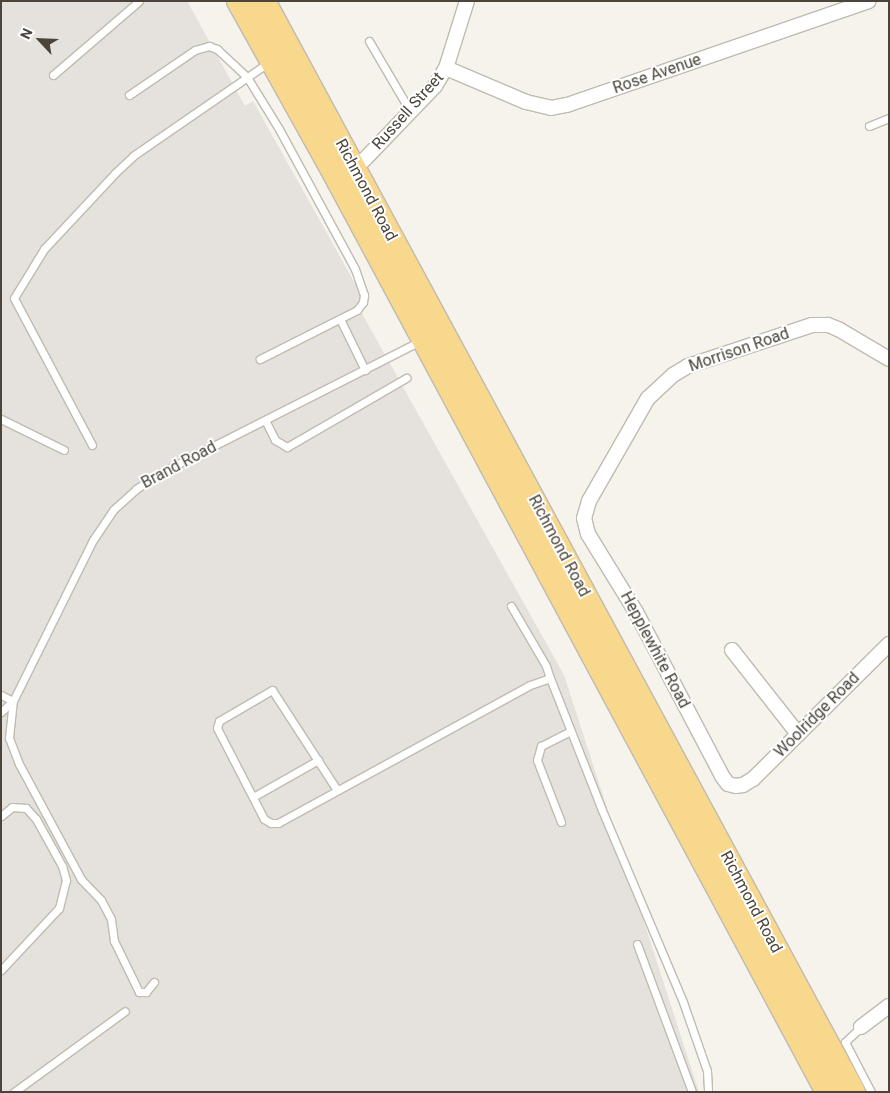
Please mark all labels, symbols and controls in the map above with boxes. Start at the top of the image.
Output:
north arrow [15,15,65,65]
text: N [17,26,36,42]
street label: Rose Avenue [610,50,704,98]
street label: Russell Street [368,68,448,154]
street label: Richmond Road [331,136,401,244]
street label: Morrison Road [686,324,792,376]
street label: Brand Road [138,437,220,493]
street label: Richmond Road [524,492,594,600]
street label: Hepplewhite Road [616,588,694,712]
street label: Woolridge Road [770,668,864,762]
street label: Richmond Road [716,848,786,956]

